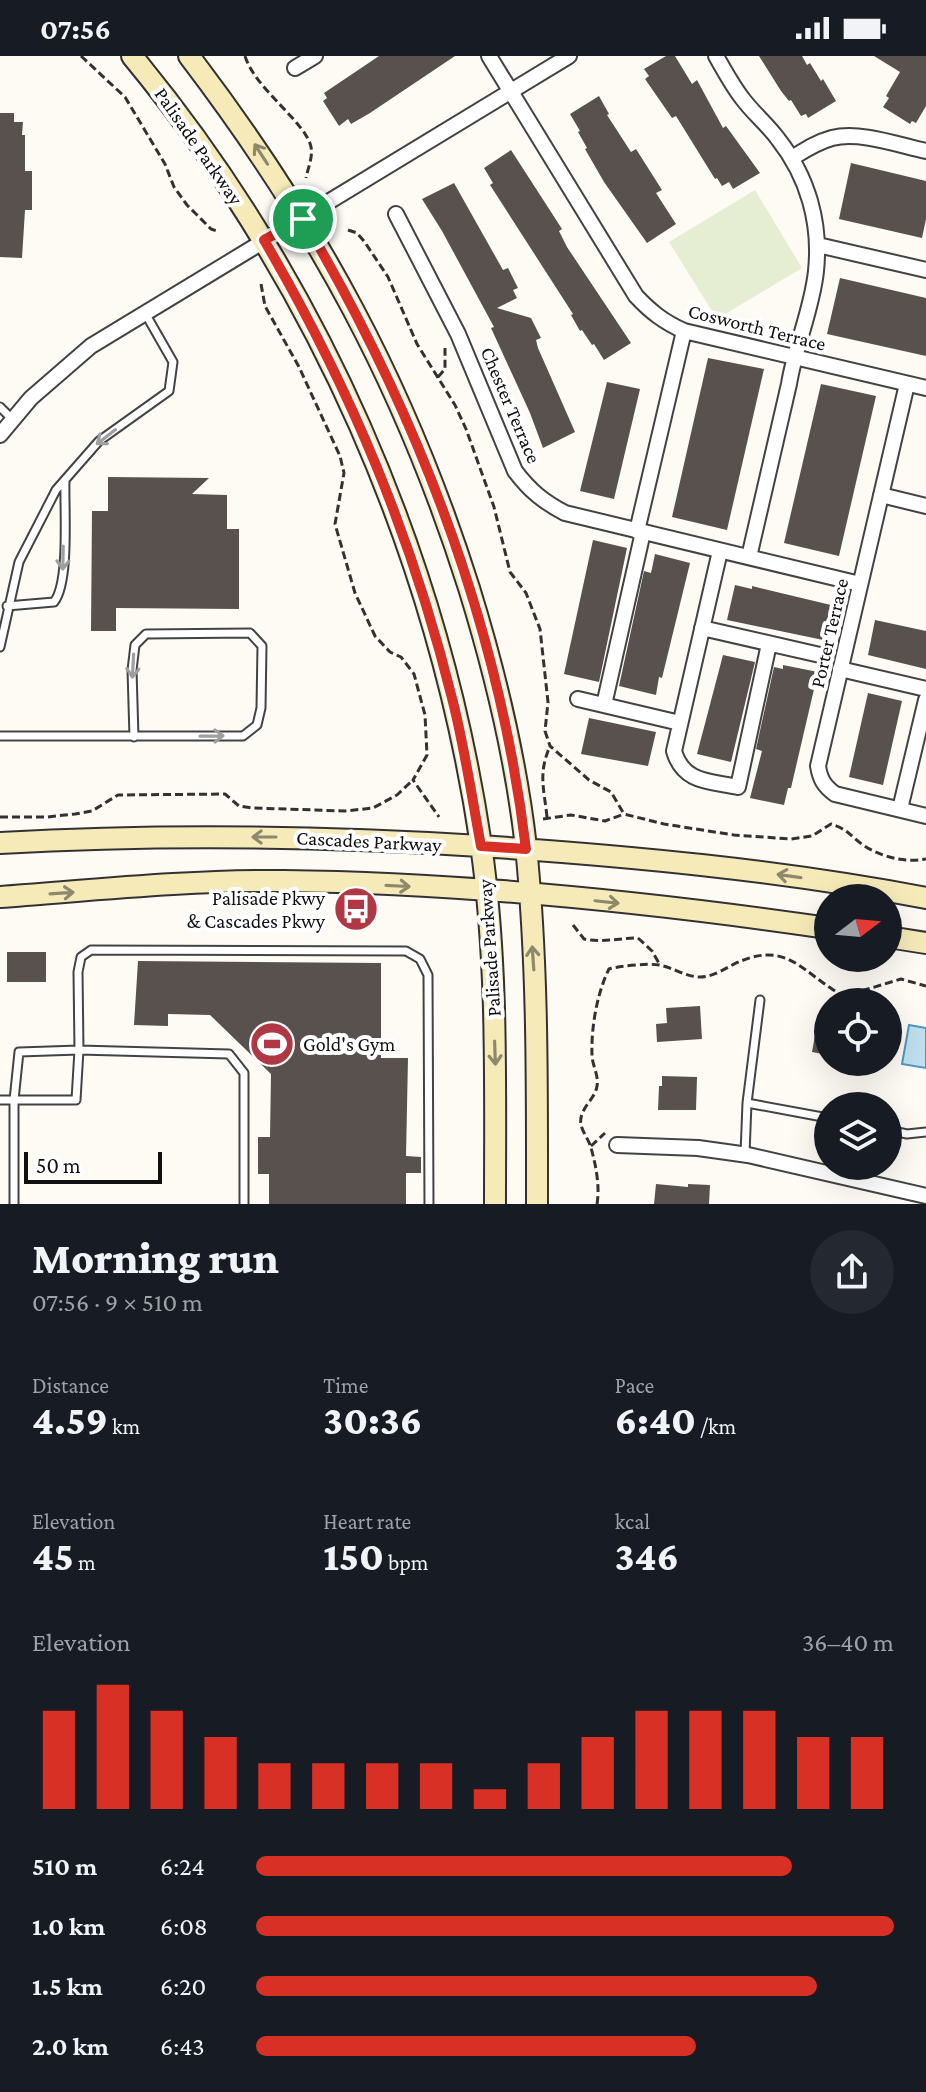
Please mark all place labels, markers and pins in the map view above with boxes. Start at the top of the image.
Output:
pin [269,185,337,253]
bus stop icon: Palisade Pkwy & Cascades Pkwy [332,885,380,933]
place label: Palisade Pkwy & Cascades Pkwy [187,887,326,933]
sports icon: Gold's Gym [248,1020,296,1068]
place label: Gold's Gym [303,1033,395,1056]

